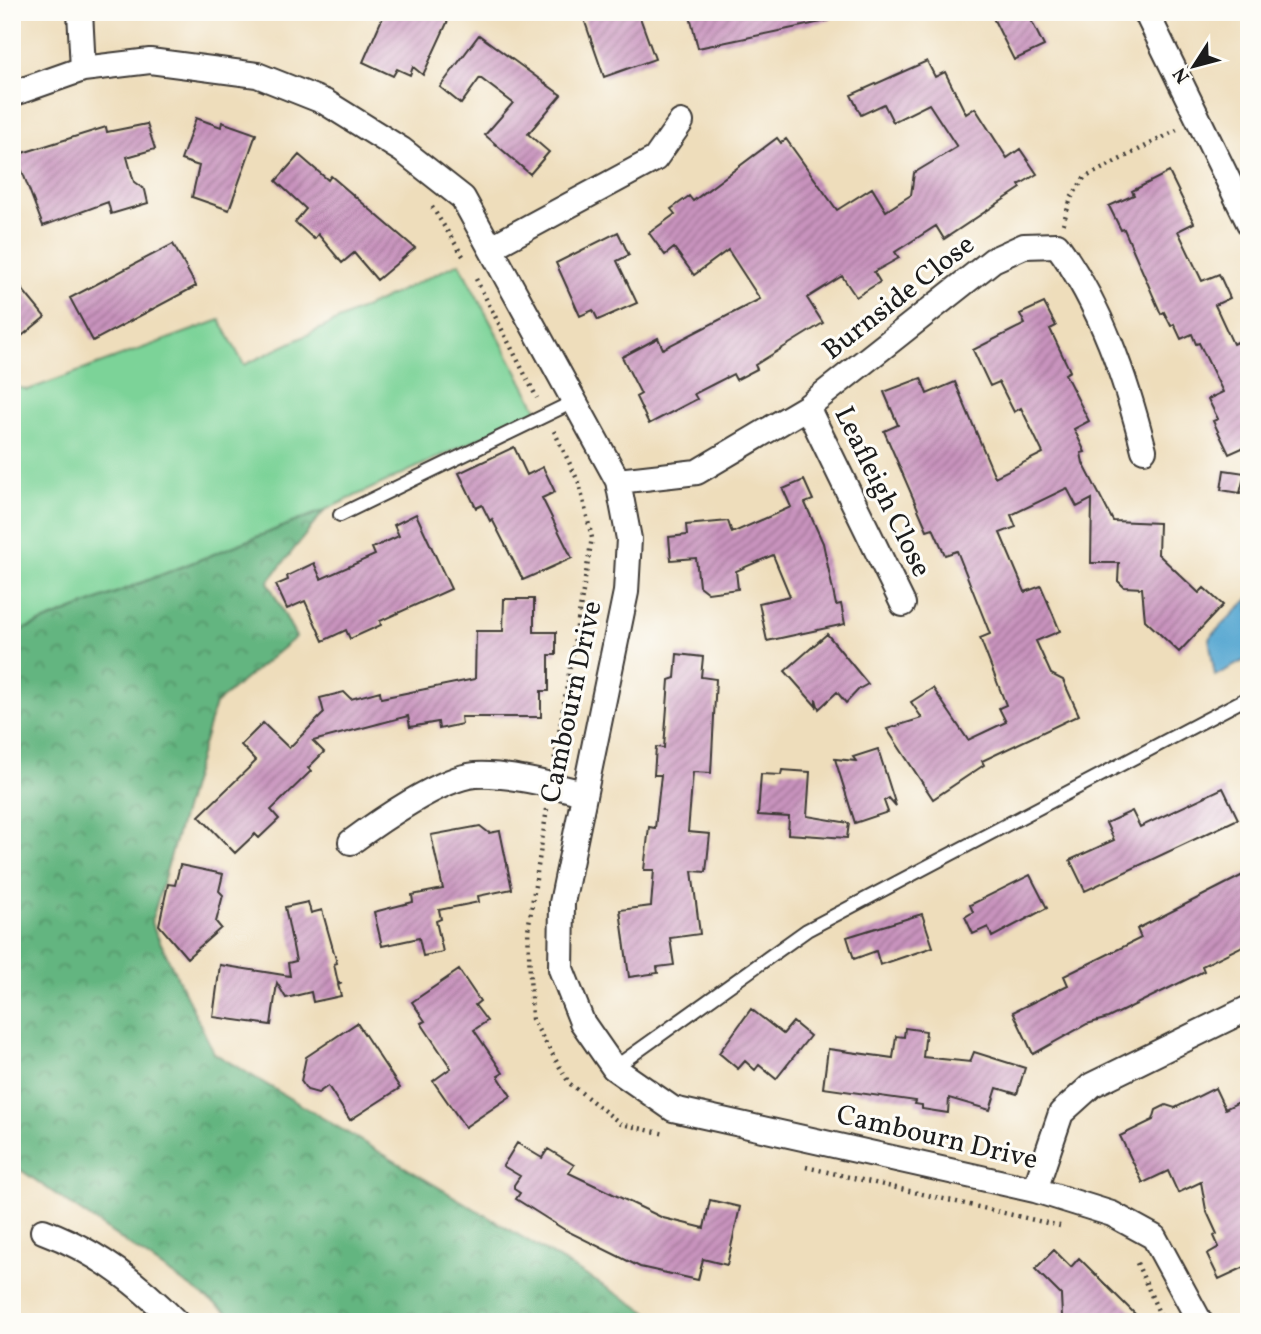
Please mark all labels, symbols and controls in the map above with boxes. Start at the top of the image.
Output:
north arrow [1160,32,1230,102]
text: N [1167,61,1196,88]
street label: Burnside Close [815,226,983,370]
street label: Leafleigh Close [824,400,940,584]
street label: Cambourn Drive [532,597,612,807]
street label: Cambourn Drive [833,1096,1041,1180]

